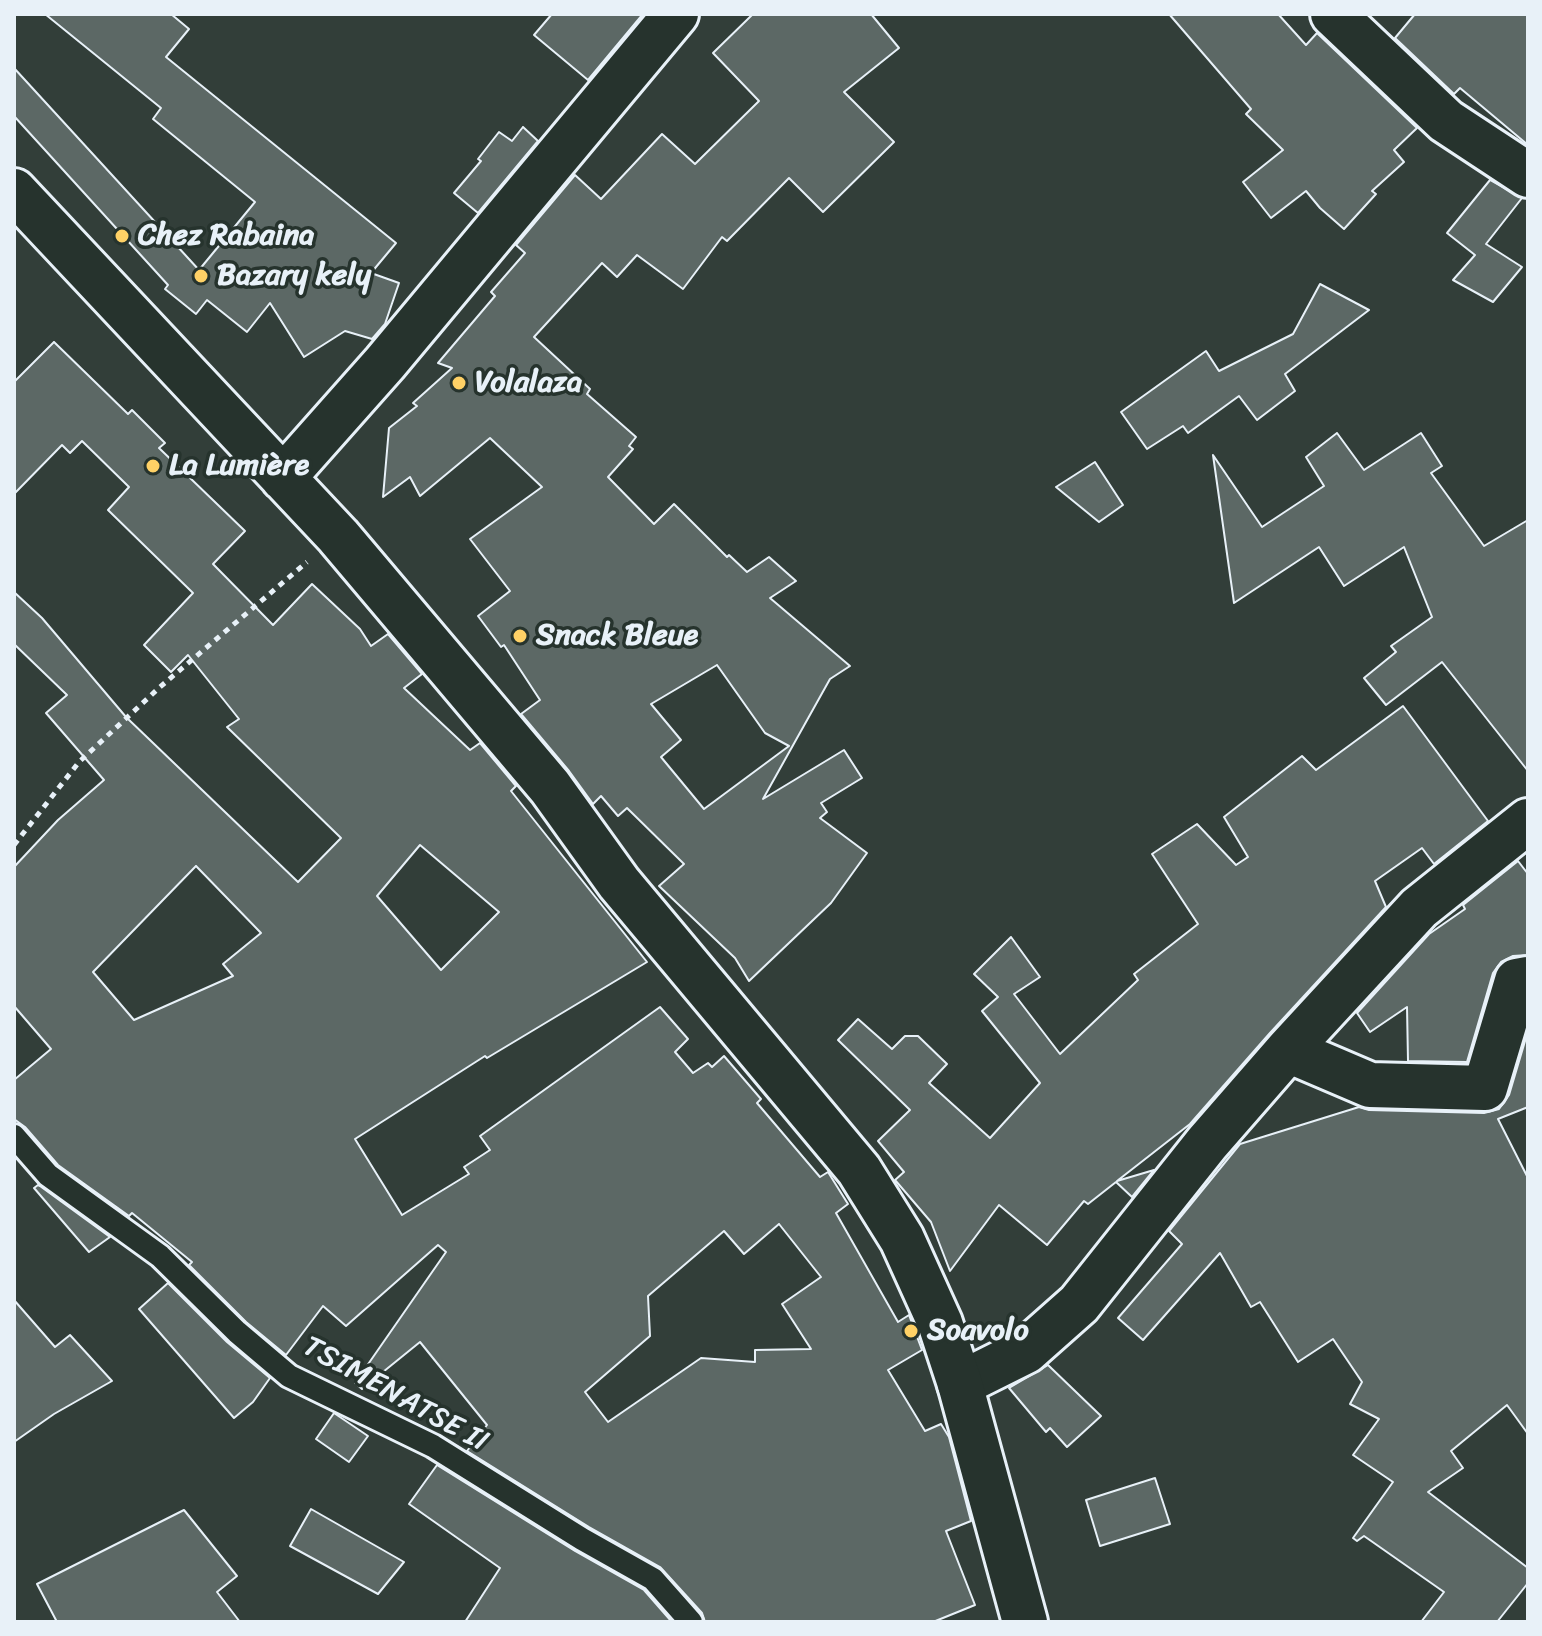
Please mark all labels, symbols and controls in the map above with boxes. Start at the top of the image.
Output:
place label: Chez Rabaina [138,218,314,254]
marker: Chez Rabaina [113,227,131,245]
place label: Bazary kely [217,258,371,294]
marker: Bazary kely [192,267,210,285]
place label: Volalaza [475,365,582,401]
marker: Volalaza [450,374,468,392]
place label: La Lumière [169,448,309,484]
marker: La Lumière [144,457,162,475]
place label: Snack Bleue [536,618,698,654]
marker: Snack Bleue [511,627,529,645]
place label: Soavolo [927,1313,1029,1349]
marker: Soavolo [902,1322,920,1340]
street label: TSIMENATSE II [296,1329,494,1461]

